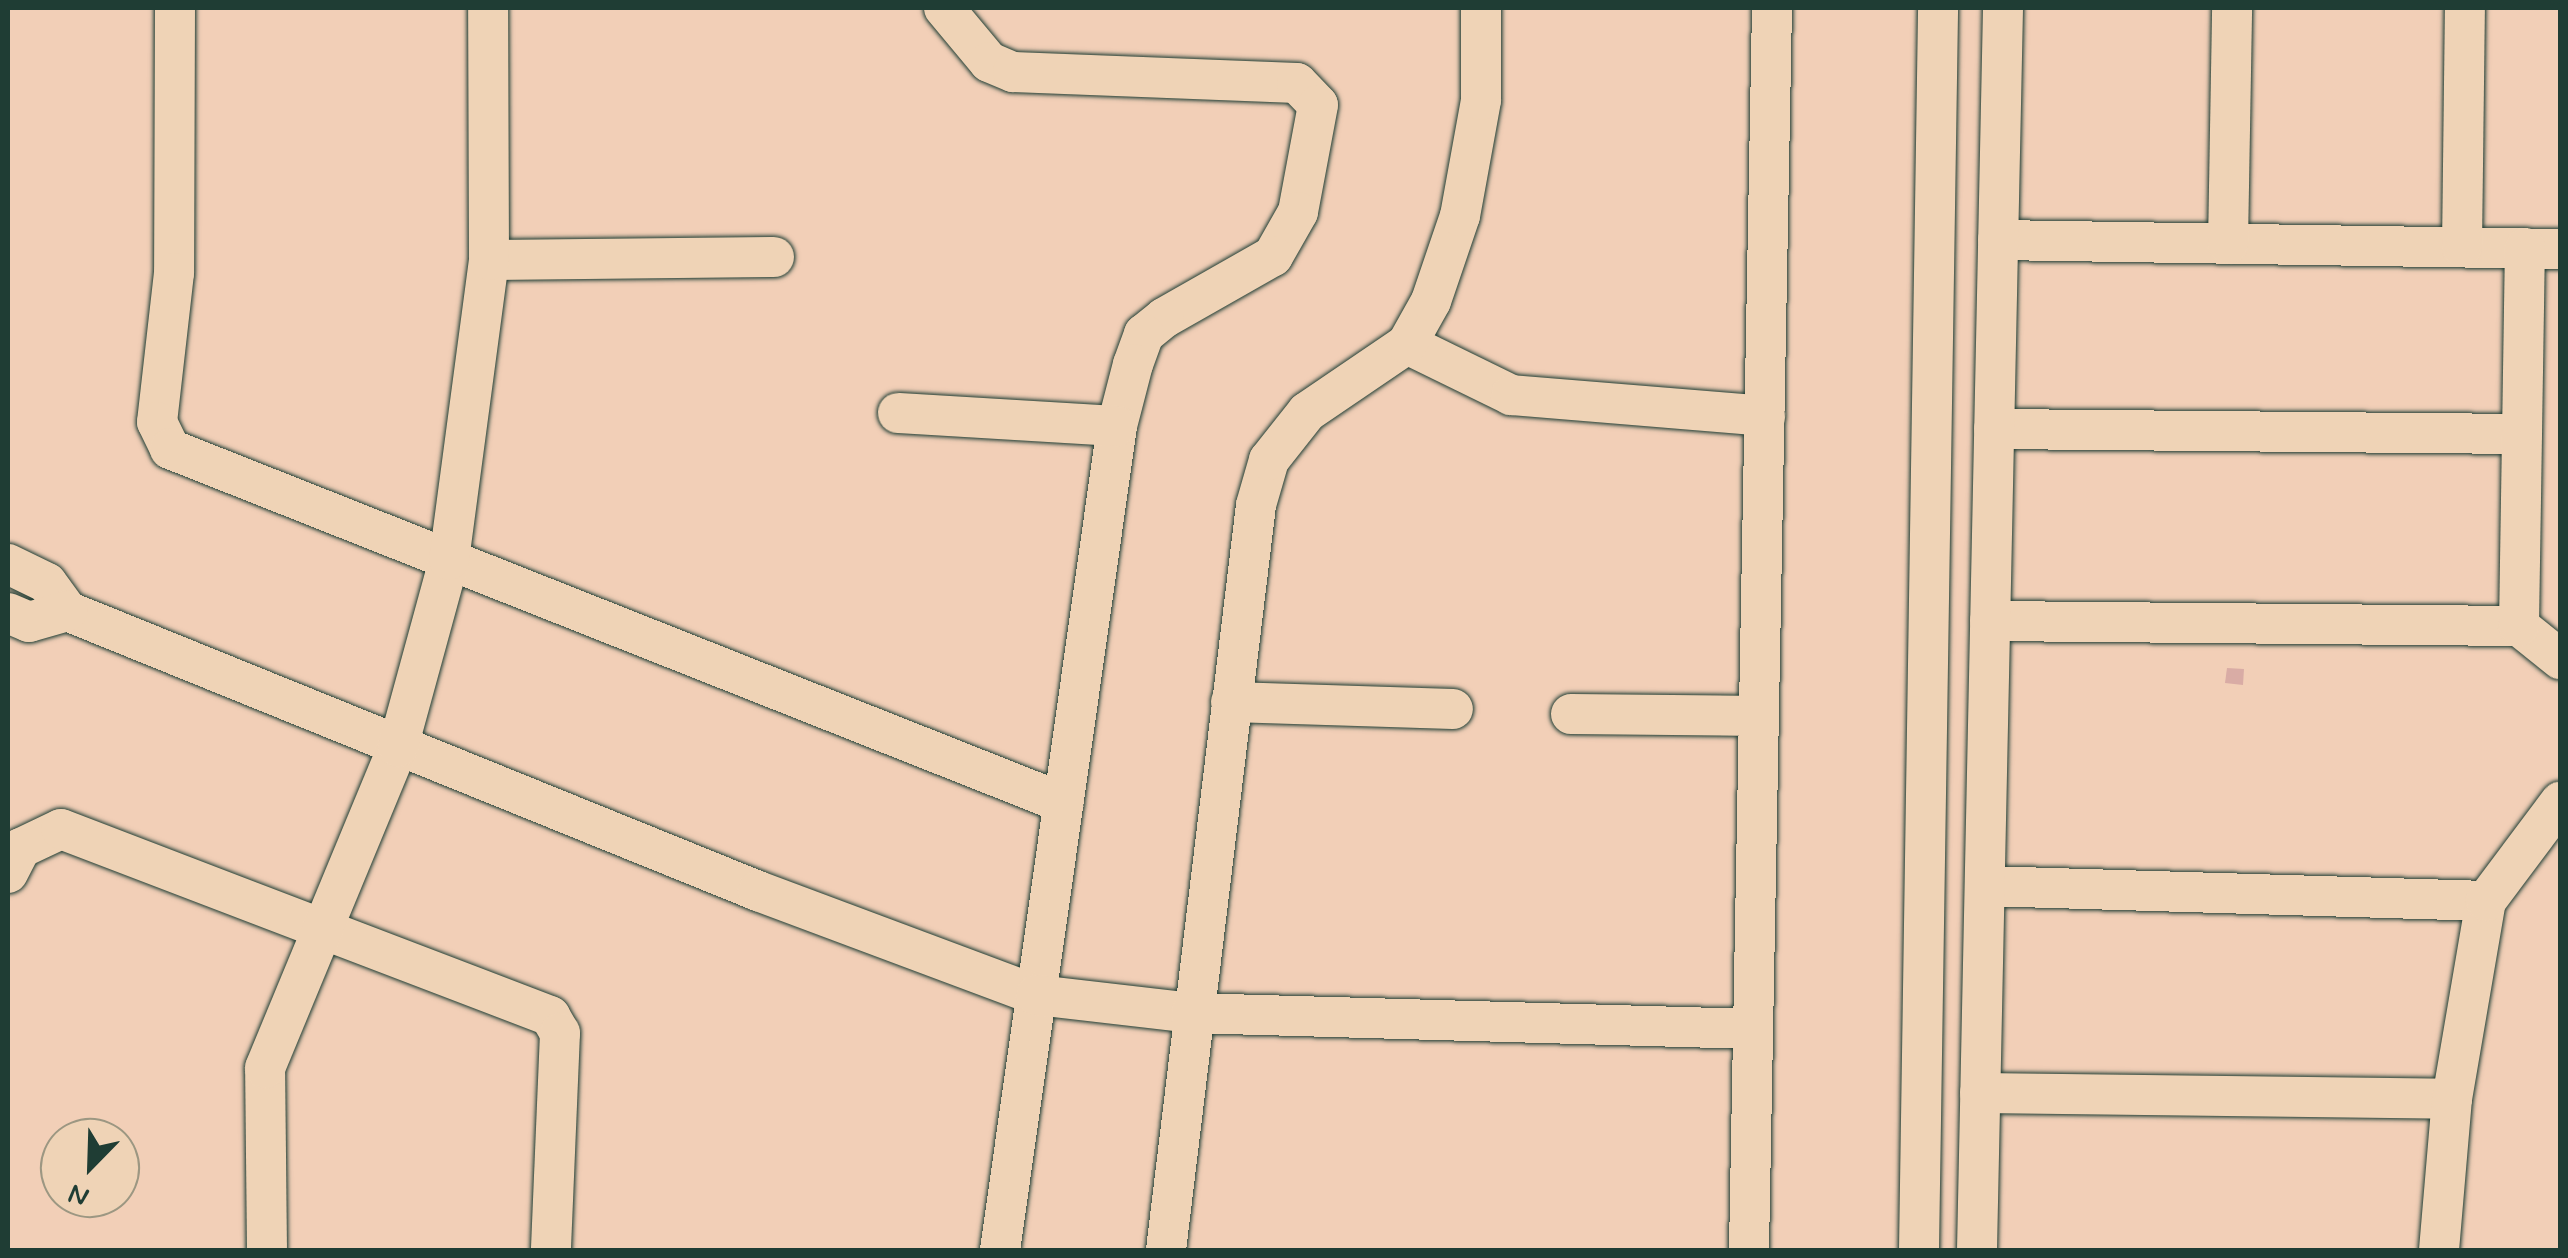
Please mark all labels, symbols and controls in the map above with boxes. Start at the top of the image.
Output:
north arrow [40,1118,140,1218]
text: N [63,1174,95,1215]

